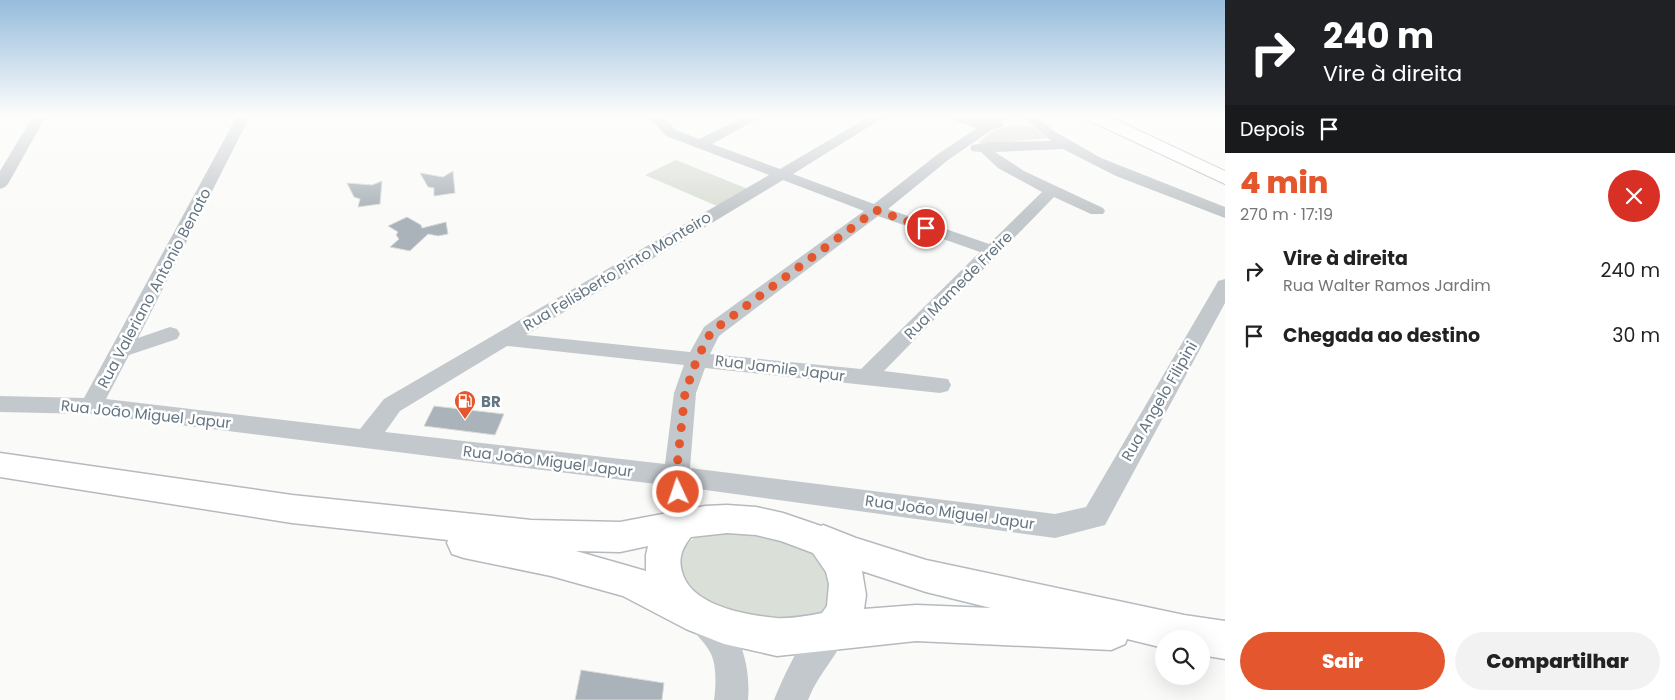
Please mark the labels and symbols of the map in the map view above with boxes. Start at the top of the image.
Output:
street label: Rua Valeriano Antonio Benato [92,184,216,392]
street label: Rua Felisberto Pinto Monteiro [519,206,715,336]
pin [905,207,947,249]
street label: Rua Mamede Freire [899,226,1017,344]
street label: Rua Angelo Filipini [1116,337,1202,465]
street label: Rua Jamile Japur [714,350,846,386]
fuel station icon: BR [453,389,477,420]
place label: BR [481,391,501,412]
street label: Rua João Miguel Japur [60,395,232,433]
street label: Rua João Miguel Japur [462,440,635,482]
position arrow [651,465,703,517]
street label: Rua João Miguel Japur [864,490,1036,534]

